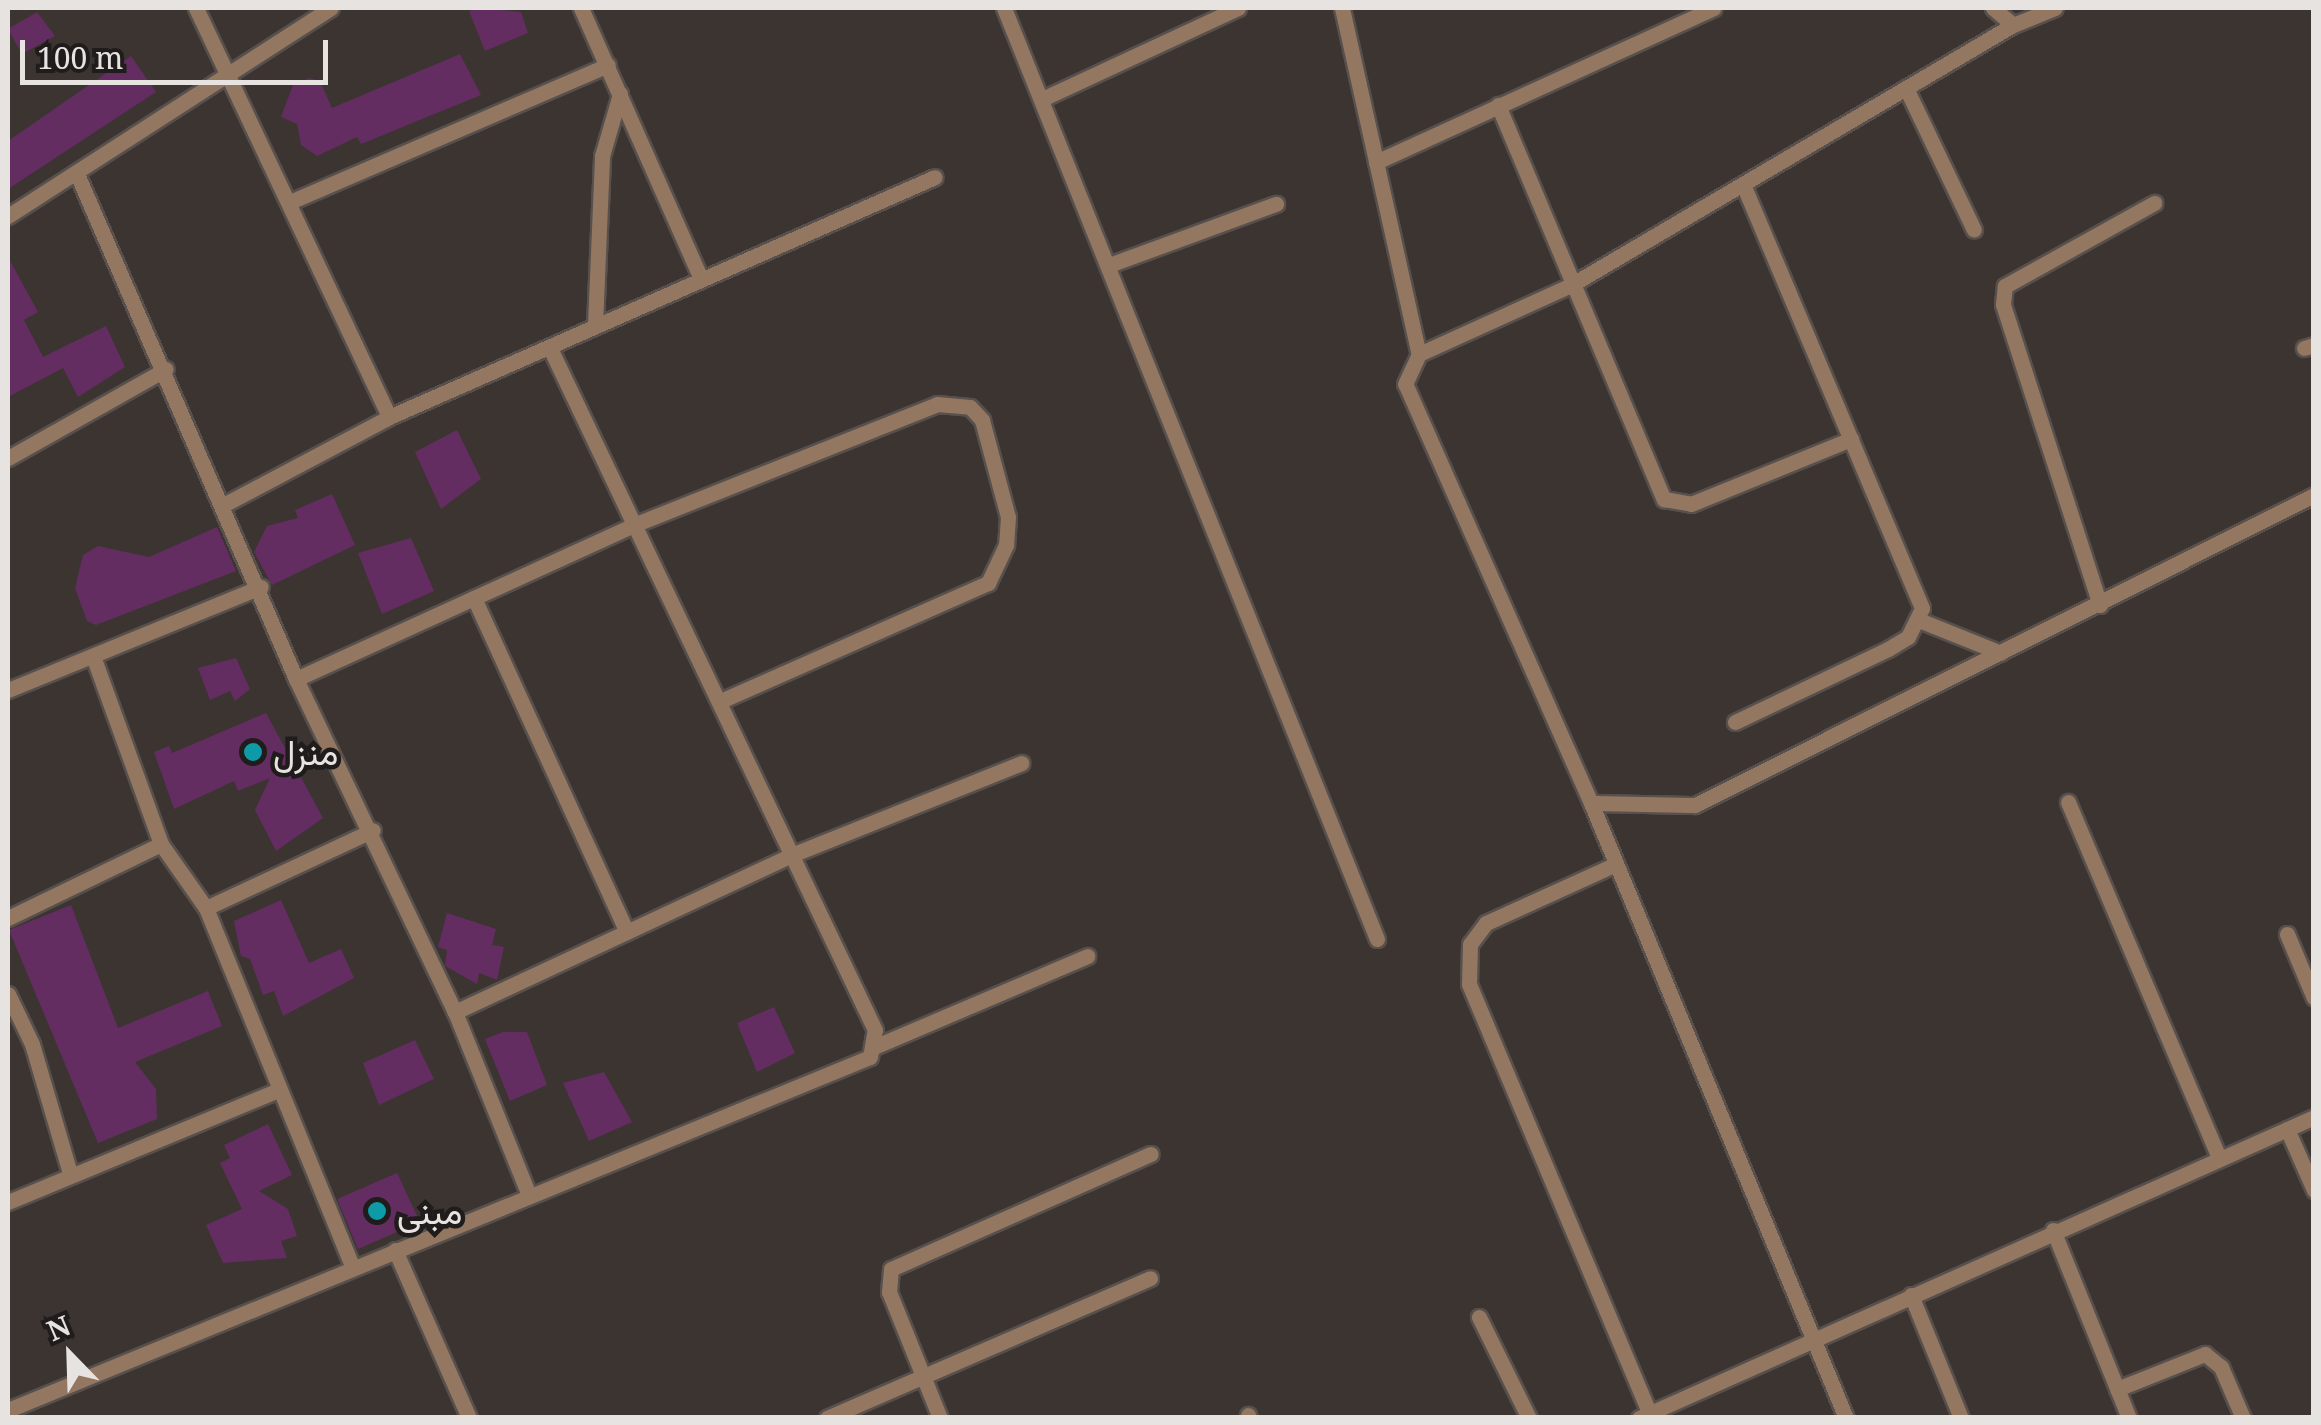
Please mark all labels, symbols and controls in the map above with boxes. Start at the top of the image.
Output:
scale bar [25,20,332,82]
text: 100 m [37,37,123,78]
place label: منزل [273,731,338,773]
marker: منزل [242,741,264,763]
place label: مبنى [397,1190,462,1232]
marker: مبنى [366,1200,388,1222]
north arrow [20,1305,120,1405]
text: N [41,1306,76,1349]

